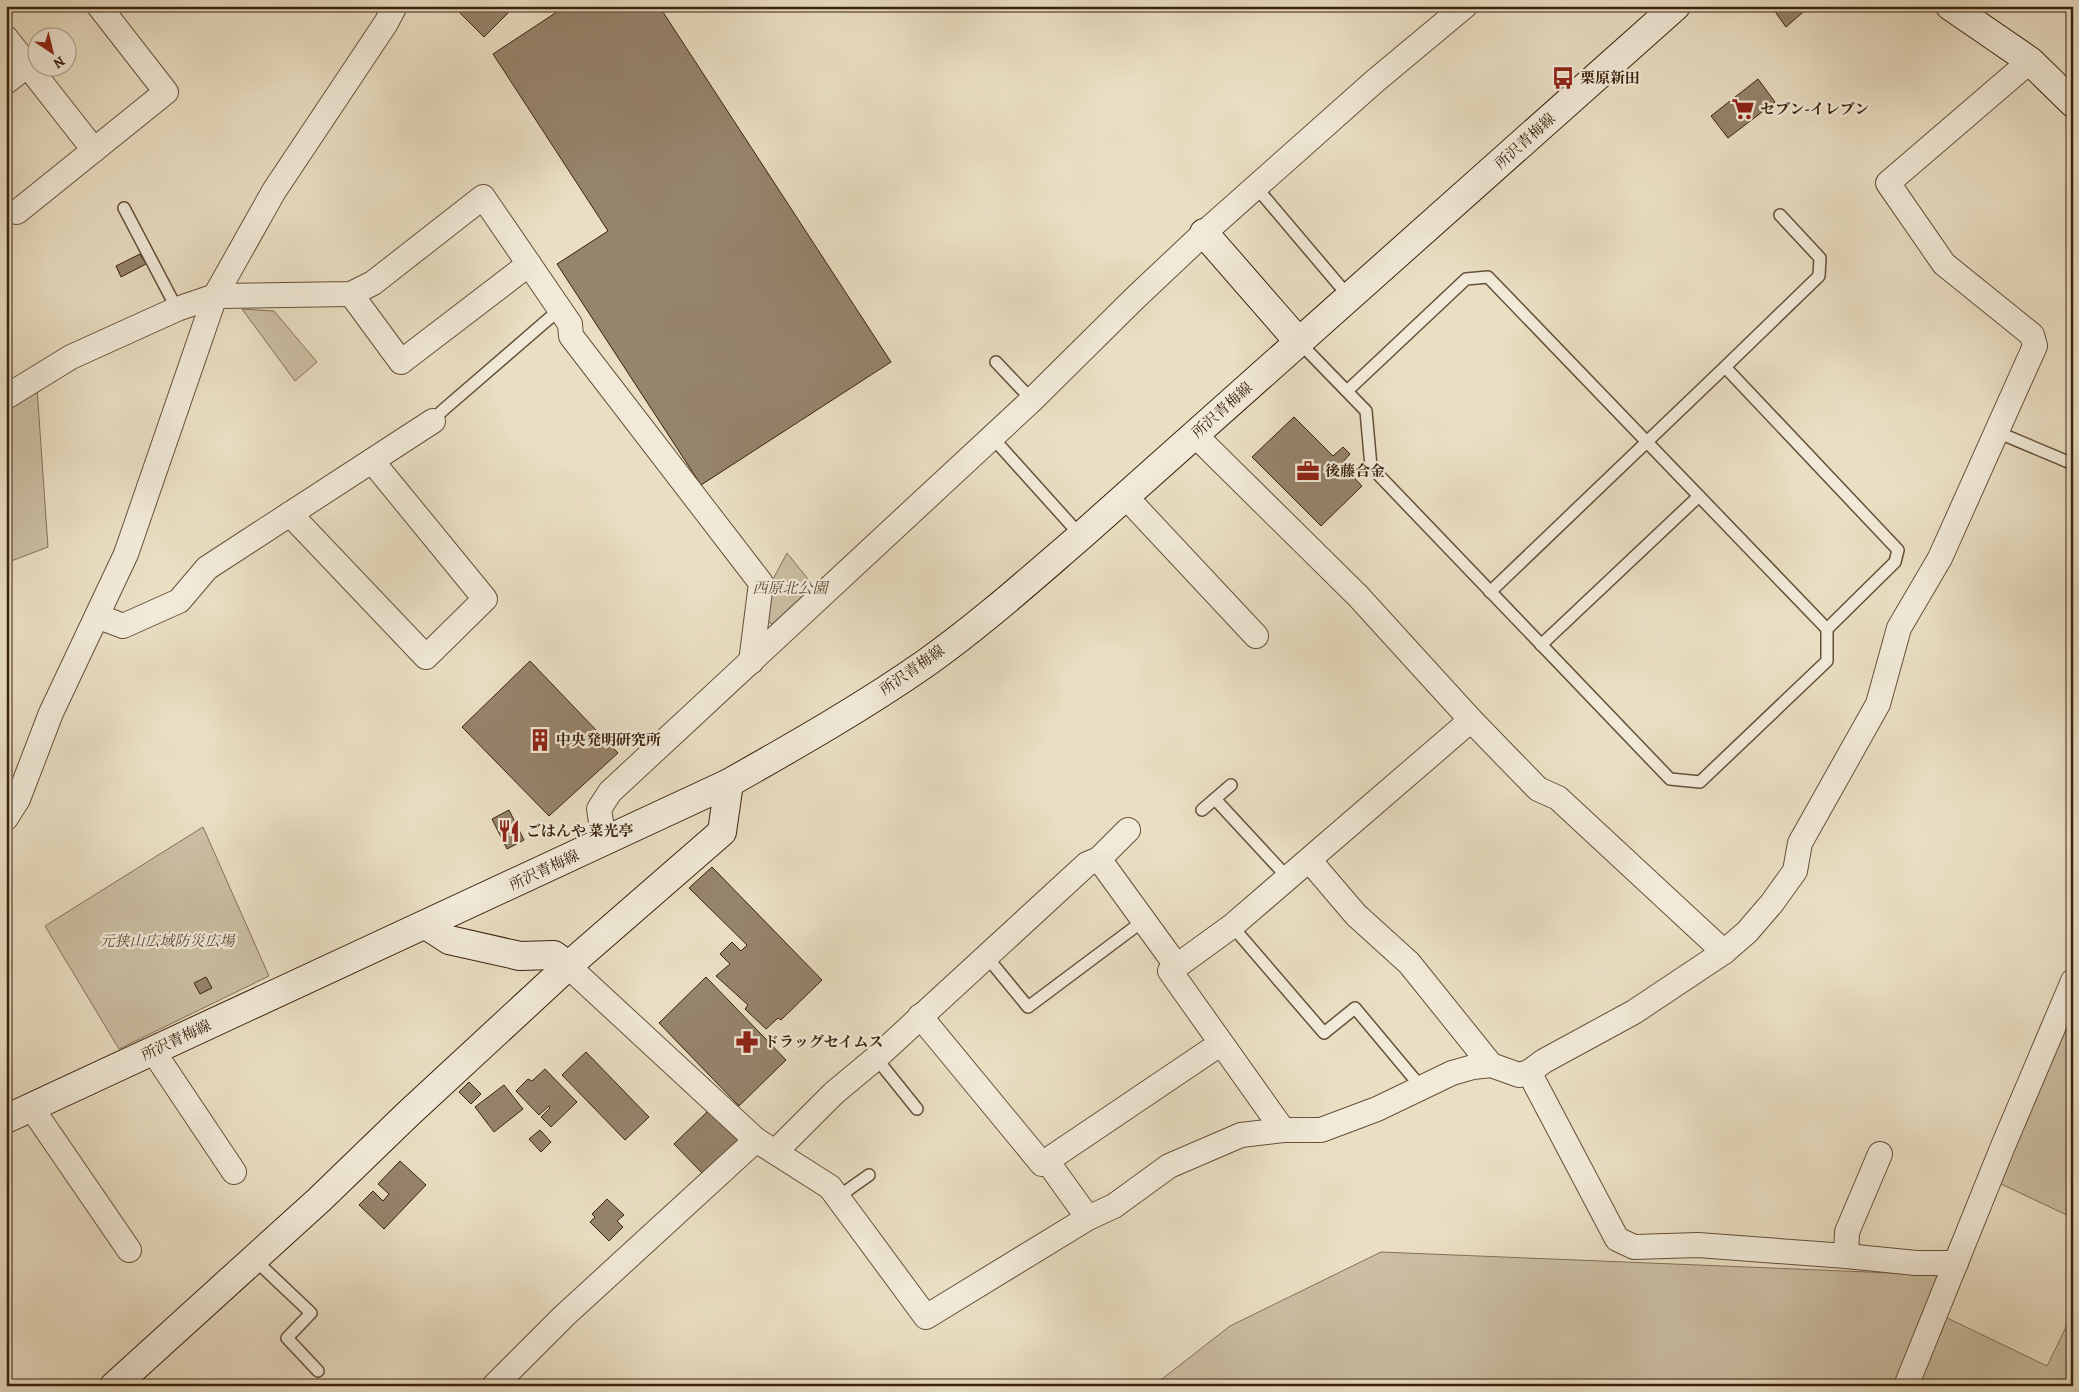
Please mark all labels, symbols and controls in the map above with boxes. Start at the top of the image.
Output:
north arrow [28,28,78,78]
text: N [50,52,69,73]
bus stop icon: 栗原新田 [1550,65,1576,91]
place label: 栗原新田 [1580,68,1640,88]
supermarket icon: セブン-イレブン [1730,96,1756,122]
place label: セブン-イレブン [1760,99,1869,119]
street label: 所沢青梅線 [1490,108,1560,174]
street label: 所沢青梅線 [1187,377,1257,443]
office icon: 後藤合金 [1295,458,1321,484]
place label: 後藤合金 [1325,461,1385,481]
park label: 西原北公園 [752,578,830,598]
street label: 所沢青梅線 [876,640,948,700]
building icon: 中央発明研究所 [527,727,553,753]
place label: 中央発明研究所 [556,730,661,750]
restaurant icon: ごはんや 菜光亭 [496,818,522,844]
place label: ごはんや 菜光亭 [526,821,634,841]
street label: 所沢青梅線 [506,845,582,895]
park label: 元狭山広域防災広場 [99,931,236,951]
street label: 所沢青梅線 [138,1015,214,1065]
pharmacy icon: ドラッグセイムス [734,1029,760,1055]
place label: ドラッグセイムス [764,1032,883,1052]

